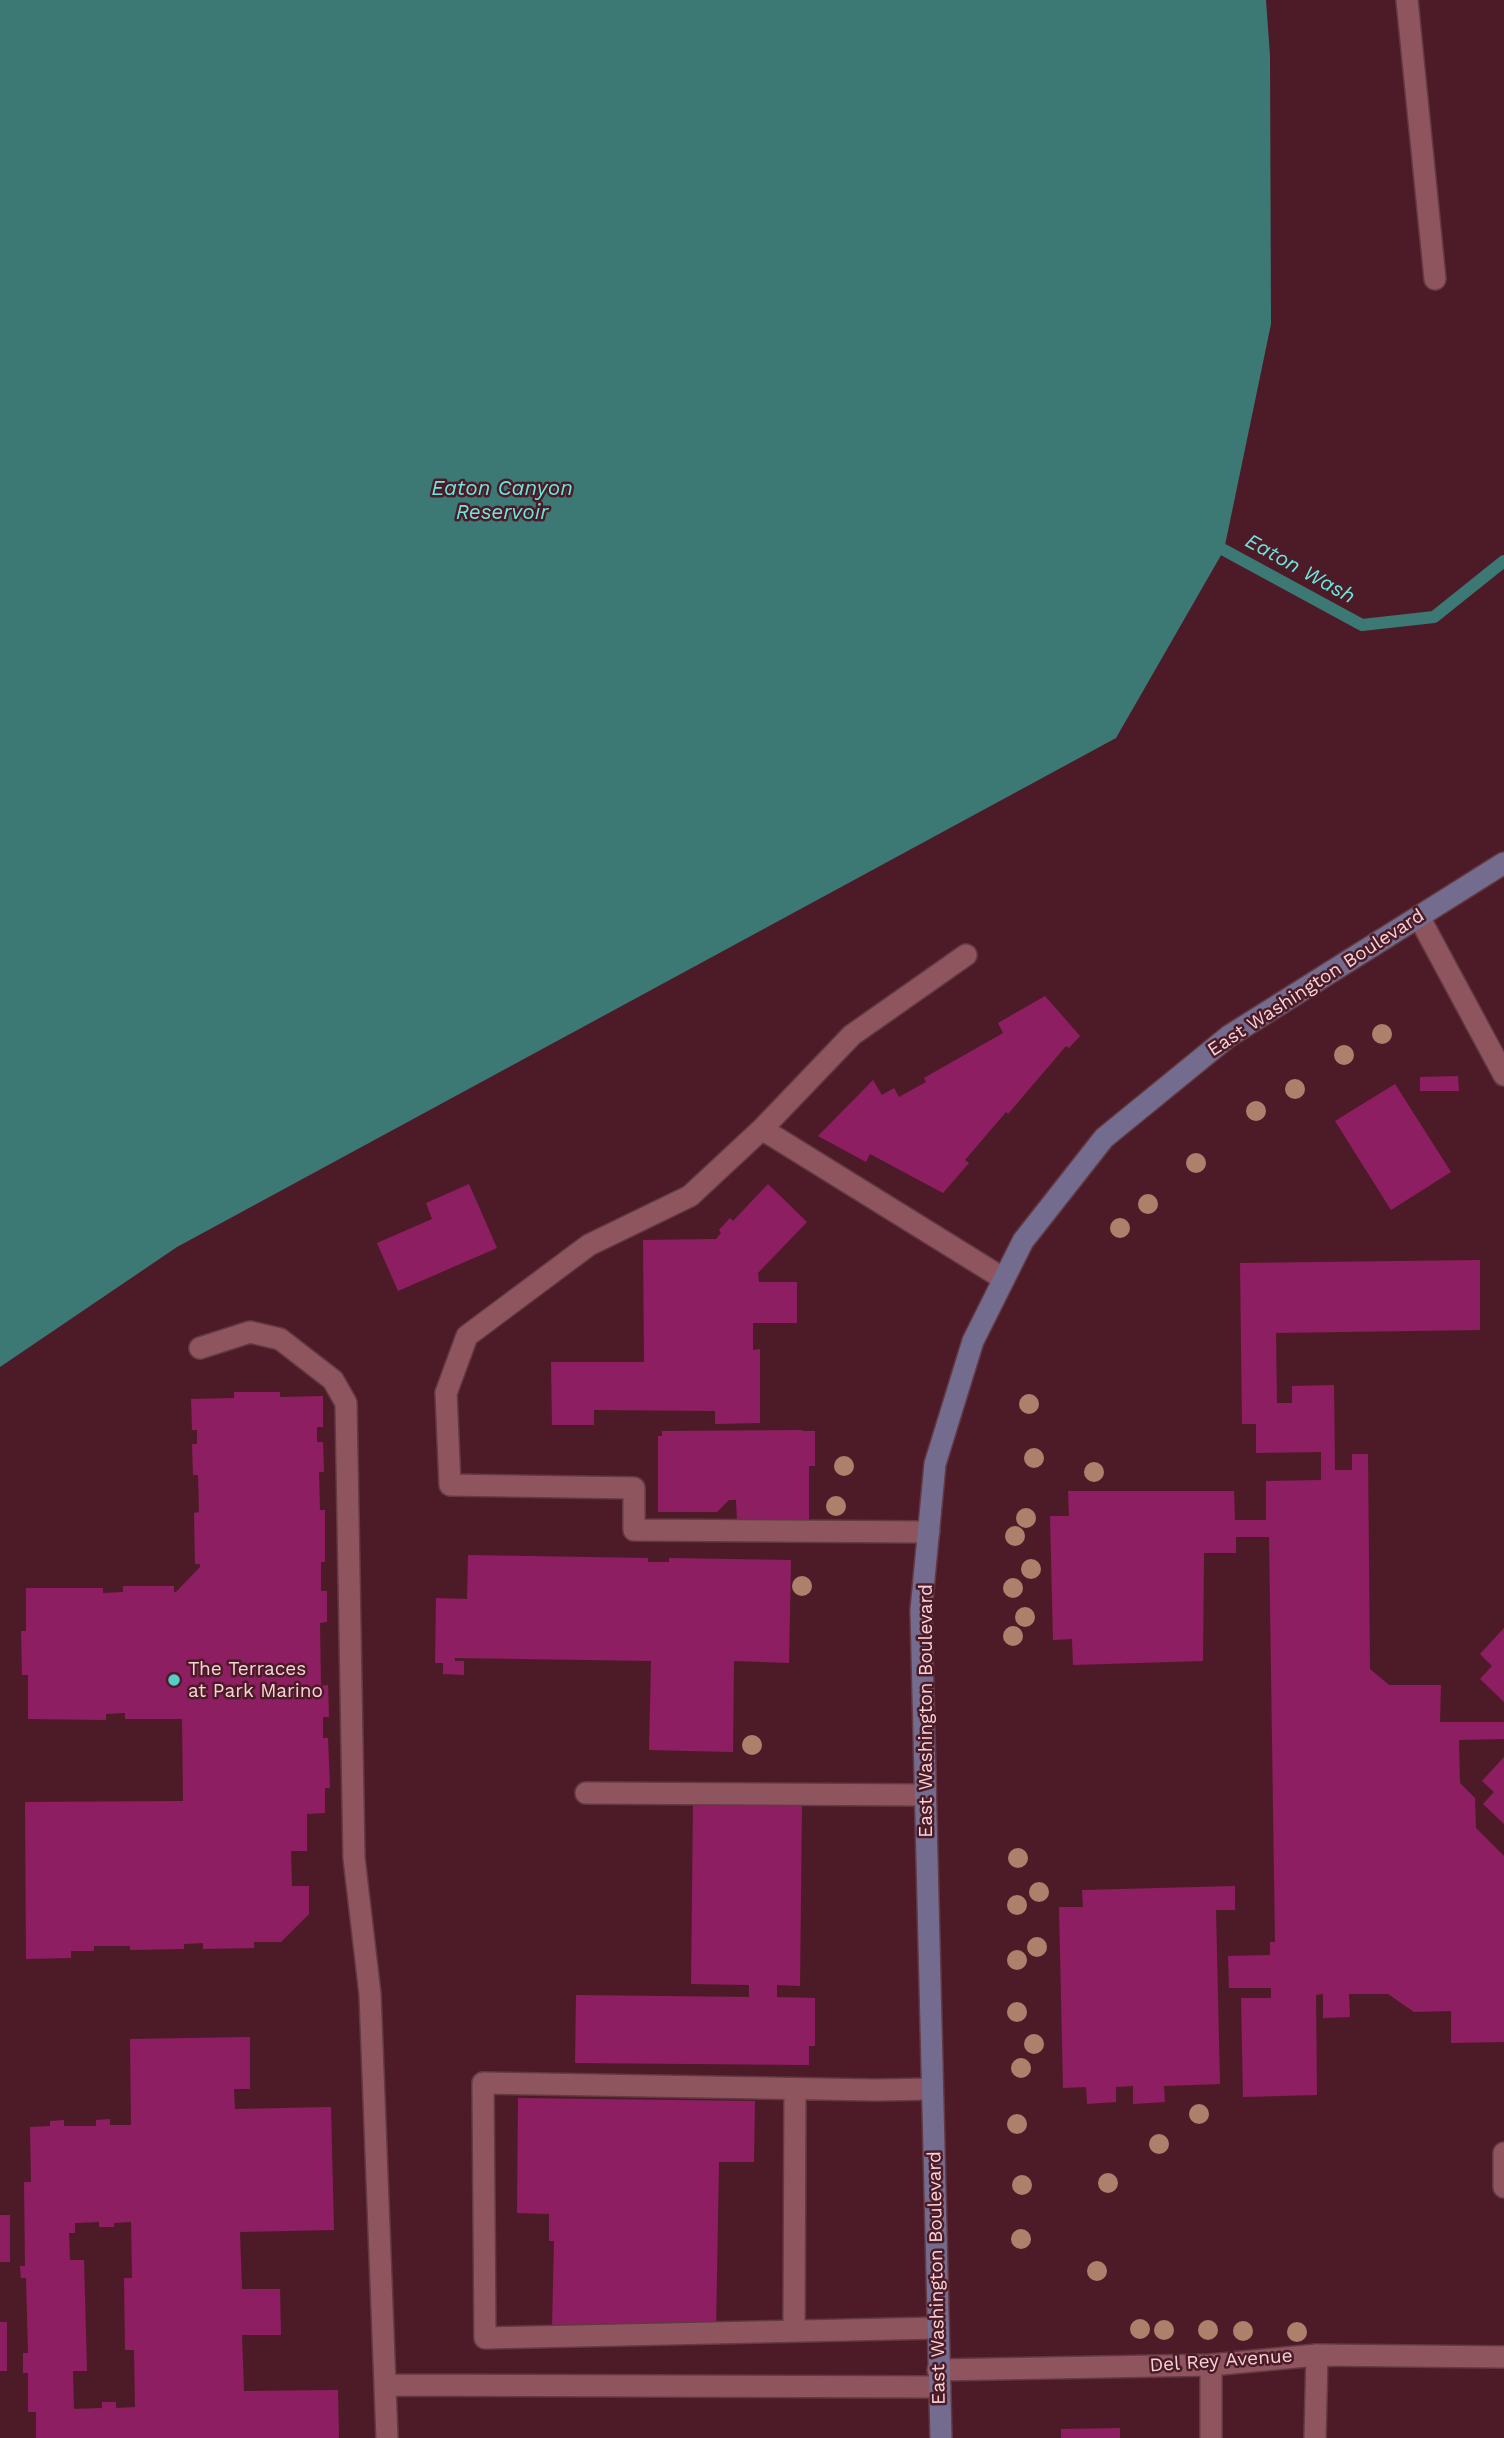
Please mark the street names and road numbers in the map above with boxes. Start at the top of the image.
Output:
street label: East Washington Boulevard [1203,904,1429,1062]
street label: East Washington Boulevard [915,1584,937,1838]
street label: East Washington Boulevard [923,2151,951,2405]
street label: Del Rey Avenue [1149,2345,1293,2377]

